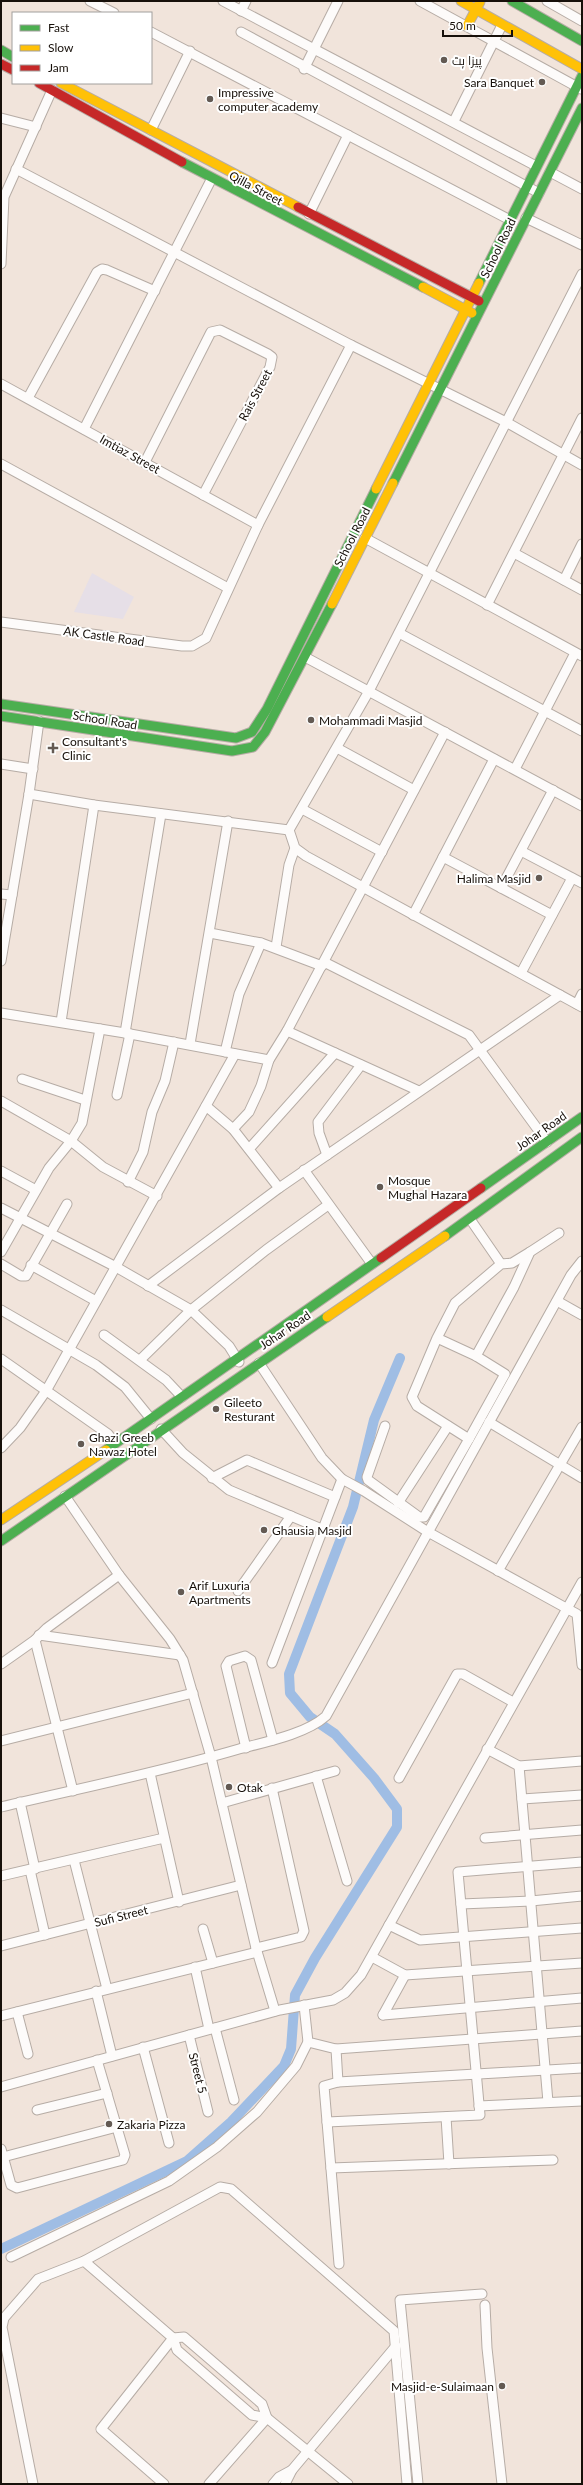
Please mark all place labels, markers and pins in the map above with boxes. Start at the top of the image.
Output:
place label: پیزا ہٹ [452,53,482,70]
marker: پیزا ہٹ [439,55,449,65]
place label: Sara Banquet [464,75,535,90]
marker: Sara Banquet [537,77,547,87]
place label: Impressive computer academy [218,85,319,114]
marker: Impressive computer academy [205,94,215,104]
place label: Mohammadi Masjid [319,713,422,728]
marker: Mohammadi Masjid [306,715,316,725]
place label: Consultant's Clinic [62,734,127,763]
marker: Consultant's Clinic [47,742,59,754]
place label: Halima Masjid [457,871,531,886]
marker: Halima Masjid [534,873,544,883]
place label: Mosque Mughal Hazara [388,1173,467,1202]
marker: Mosque Mughal Hazara [375,1182,385,1192]
place label: Gileeto Resturant [224,1395,276,1424]
marker: Gileeto Resturant [211,1404,221,1414]
place label: Ghazi Greeb Nawaz Hotel [89,1430,157,1459]
marker: Ghazi Greeb Nawaz Hotel [76,1439,86,1449]
place label: Ghausia Masjid [272,1523,352,1538]
marker: Ghausia Masjid [259,1525,269,1535]
place label: Arif Luxuria Apartments [189,1578,251,1607]
marker: Arif Luxuria Apartments [176,1587,186,1597]
place label: Otak [237,1780,264,1795]
marker: Otak [224,1782,234,1792]
place label: Zakaria Pizza [117,2117,185,2132]
marker: Zakaria Pizza [104,2119,114,2129]
place label: Masjid-e-Sulaimaan [391,2379,494,2394]
marker: Masjid-e-Sulaimaan [497,2381,507,2391]

